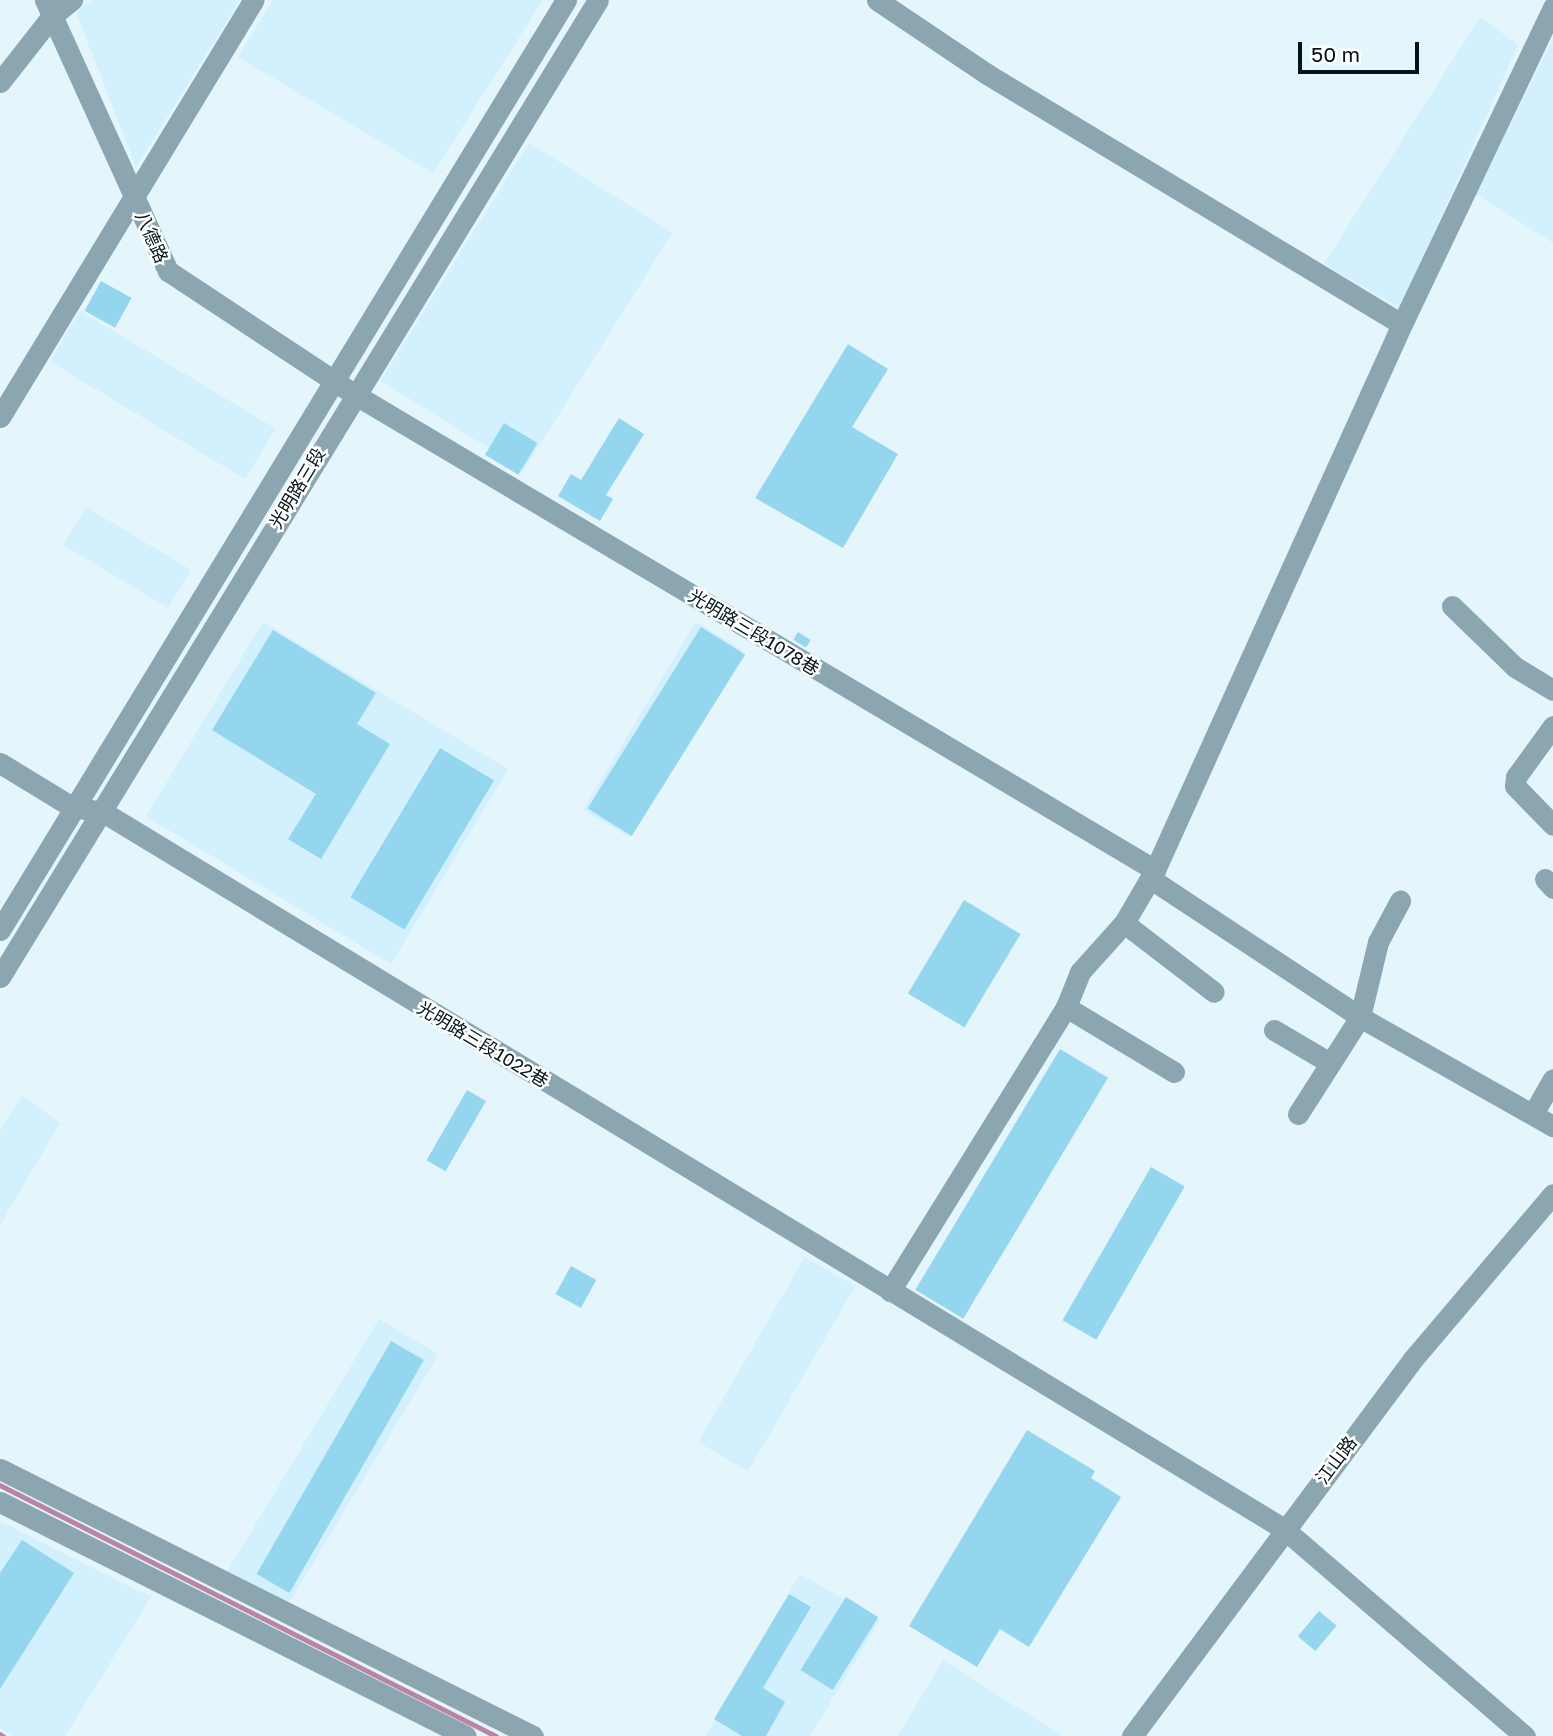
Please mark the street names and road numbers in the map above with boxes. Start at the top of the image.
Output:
street label: 八德路 [131,208,173,266]
street label: 光明路三段 [265,444,329,532]
street label: 光明路三段1078巷 [685,585,823,679]
street label: 光明路三段1022巷 [414,996,552,1092]
street label: 江山路 [1311,1432,1361,1488]

